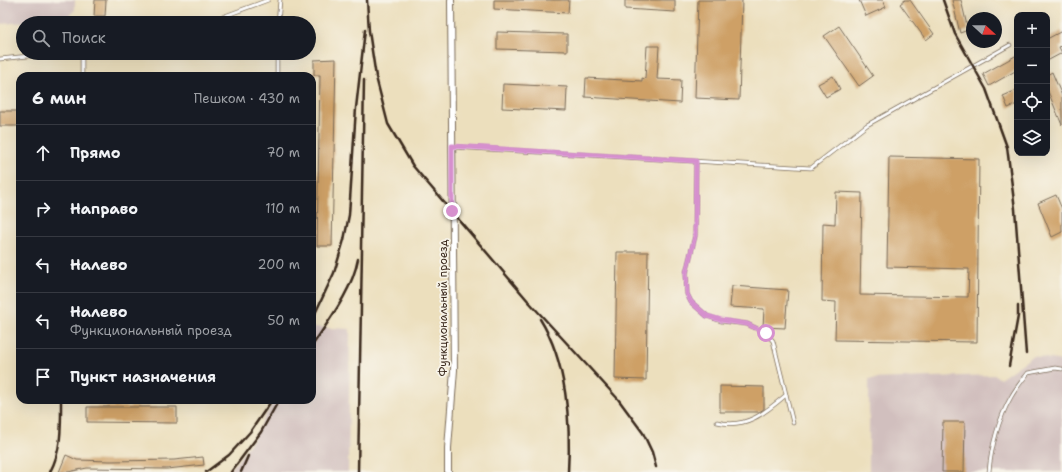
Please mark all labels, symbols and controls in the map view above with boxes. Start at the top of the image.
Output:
north arrow [966,12,1002,48]
map controls [1014,12,1050,156]
button: + [1014,12,1050,48]
search box [16,16,316,60]
icon: search [30,27,52,49]
text: Поиск [62,28,106,48]
button: − [1014,48,1050,84]
button: locate [1014,84,1050,120]
text: 6 мин [32,87,87,109]
text: Пешком · 430 m [194,90,300,107]
button: layers [1014,120,1050,156]
icon: ahead [32,142,54,164]
text: Прямо [70,143,120,163]
text: 70 m [266,144,300,161]
icon: right [32,198,54,220]
text: Направо [70,199,138,219]
text: 110 m [265,200,300,217]
route end [443,202,461,220]
street label: Функциональный проезд [436,240,451,376]
icon: left [32,254,54,276]
text: Налево [70,255,128,275]
text: 200 m [258,256,300,273]
text: Налево [70,302,128,322]
icon: left [32,310,54,332]
text: 50 m [267,312,300,329]
text: Функциональный проезд [70,322,232,339]
route start [757,324,775,342]
icon: arrive [32,366,54,388]
text: Пункт назначения [70,367,216,387]

